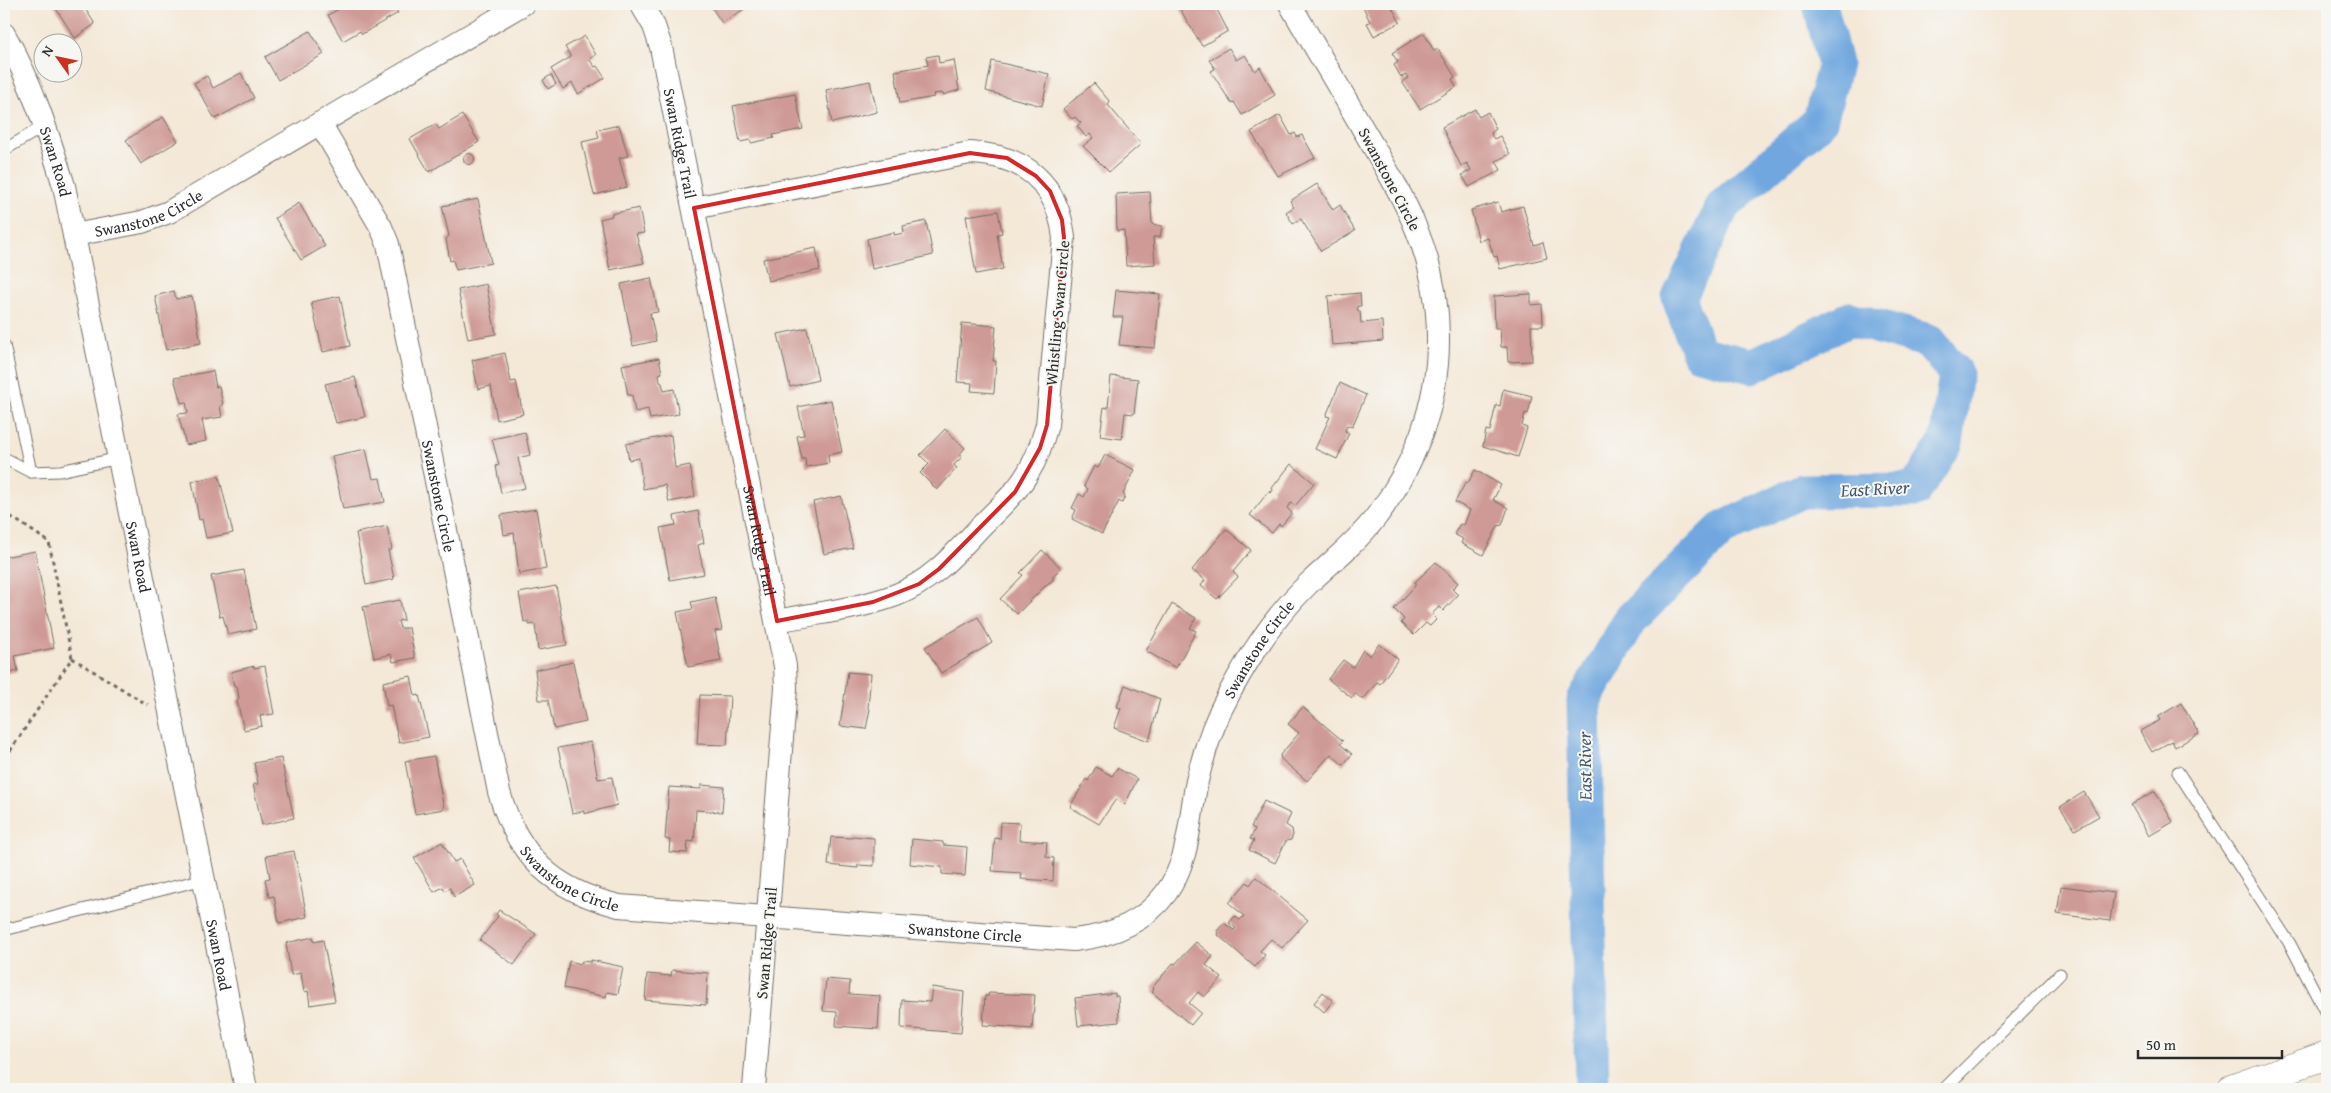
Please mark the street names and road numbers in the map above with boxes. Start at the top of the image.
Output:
street label: Swan Ridge Trail [658,86,703,201]
street label: Swan Road [34,123,78,199]
street label: Swanstone Circle [1353,123,1427,235]
street label: Swanstone Circle [92,183,207,243]
street label: Whistling Swan Circle [1039,239,1075,387]
street label: Swanstone Circle [416,438,462,554]
street label: Swan Ridge Trail [737,483,783,598]
street label: Swan Road [120,519,158,595]
street label: Swanstone Circle [1217,594,1300,703]
street label: Swanstone Circle [514,840,622,918]
street label: Swan Ridge Trail [749,886,783,1000]
street label: Swanstone Circle [907,916,1023,948]
street label: Swan Road [200,917,238,993]

